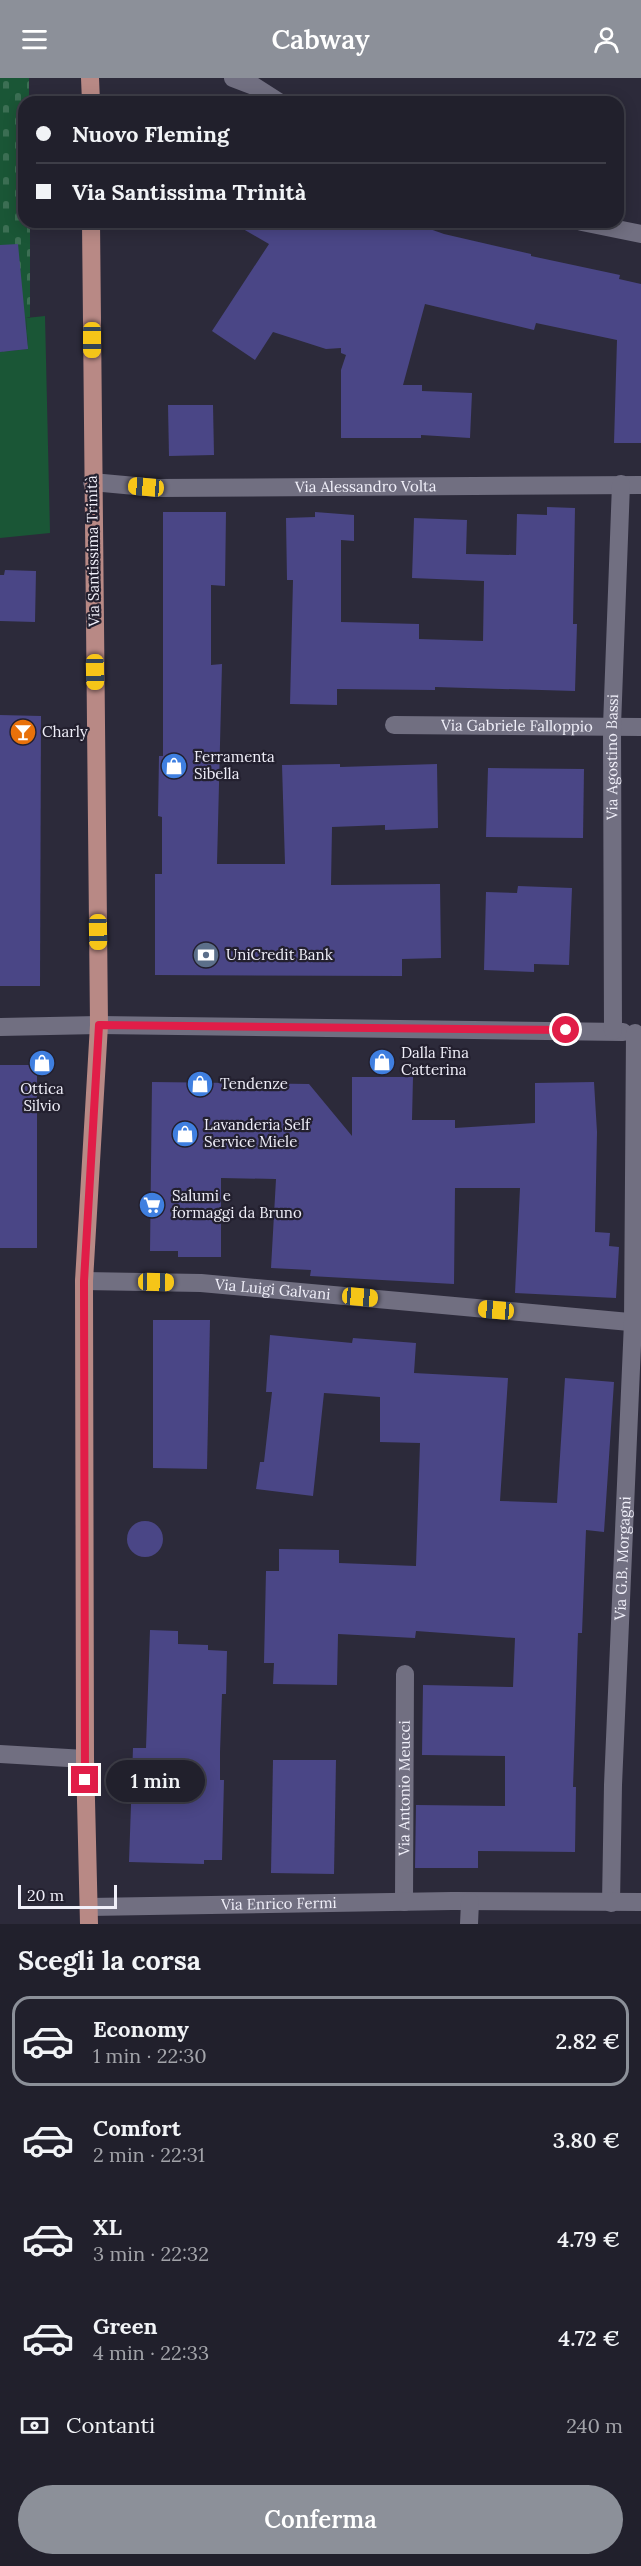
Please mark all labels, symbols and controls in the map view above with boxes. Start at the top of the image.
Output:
text: Cabway [271,22,370,56]
icon: menu [18,23,51,56]
icon: person [590,23,623,56]
text: Nuovo Fleming [72,120,229,148]
text: Via Santissima Trinità [72,178,306,206]
car [83,322,101,358]
street label: Via Santissima Trinità [82,475,103,628]
car [127,476,165,498]
street label: Via Alessandro Volta [294,476,437,496]
car [86,654,104,690]
street label: Via Agostino Bassi [602,694,622,821]
street label: Via Gabriele Falloppio [440,715,593,736]
bar icon: Charly [8,717,38,747]
place label: Charly [42,722,88,741]
place label: Ferramenta Sibella [194,747,275,783]
shop icon: Ferramenta Sibella [159,751,189,781]
car [89,914,107,950]
bank icon: UniCredit Bank [191,940,221,970]
place label: UniCredit Bank [226,945,333,964]
route start [552,1016,579,1043]
place label: Dalla Fina Catterina [401,1043,469,1079]
shop icon: Dalla Fina Catterina [367,1047,397,1077]
shop icon: Ottica Silvio [27,1048,57,1078]
shop icon: Tendenze [185,1069,215,1099]
place label: Tendenze [220,1074,288,1093]
place label: Ottica Silvio [20,1079,64,1115]
place label: Lavanderia Self Service Miele [204,1115,311,1151]
shop icon: Lavanderia Self Service Miele [170,1119,200,1149]
place label: Salumi e formaggi da Bruno [172,1186,302,1222]
supermarket icon: Salumi e formaggi da Bruno [137,1190,167,1220]
car [138,1273,174,1291]
street label: Via Luigi Galvani [213,1274,331,1304]
car [341,1286,379,1308]
car [477,1299,515,1321]
street label: Via G.B. Morgagni [610,1496,634,1622]
street label: Via Antonio Meucci [394,1720,414,1857]
callout: 1 min [106,1759,205,1801]
route end [71,1766,98,1793]
text: 1 min [130,1768,181,1793]
scale bar [18,1882,117,1910]
text: 20 m [27,1885,64,1905]
street label: Via Enrico Fermi [220,1893,337,1914]
text: Scegli la corsa [18,1943,201,1977]
icon: car [21,2014,75,2068]
text: Economy [93,2015,189,2043]
text: 2.82 € [556,2027,620,2055]
text: 1 min · 22:30 [93,2043,207,2068]
icon: car [21,2113,75,2167]
text: Comfort [93,2114,181,2142]
text: 3.80 € [553,2126,620,2154]
text: 2 min · 22:31 [93,2142,205,2167]
icon: car [21,2212,75,2266]
text: XL [93,2213,122,2241]
text: 4.79 € [557,2225,620,2253]
text: 3 min · 22:32 [93,2241,209,2266]
icon: car [21,2311,75,2365]
text: Green [93,2312,158,2340]
text: 4.72 € [558,2324,620,2352]
text: 4 min · 22:33 [93,2340,209,2365]
icon: cash [18,2409,51,2442]
text: Contanti [66,2411,155,2439]
text: 240 m [566,2413,623,2438]
button: Conferma [18,2485,623,2554]

